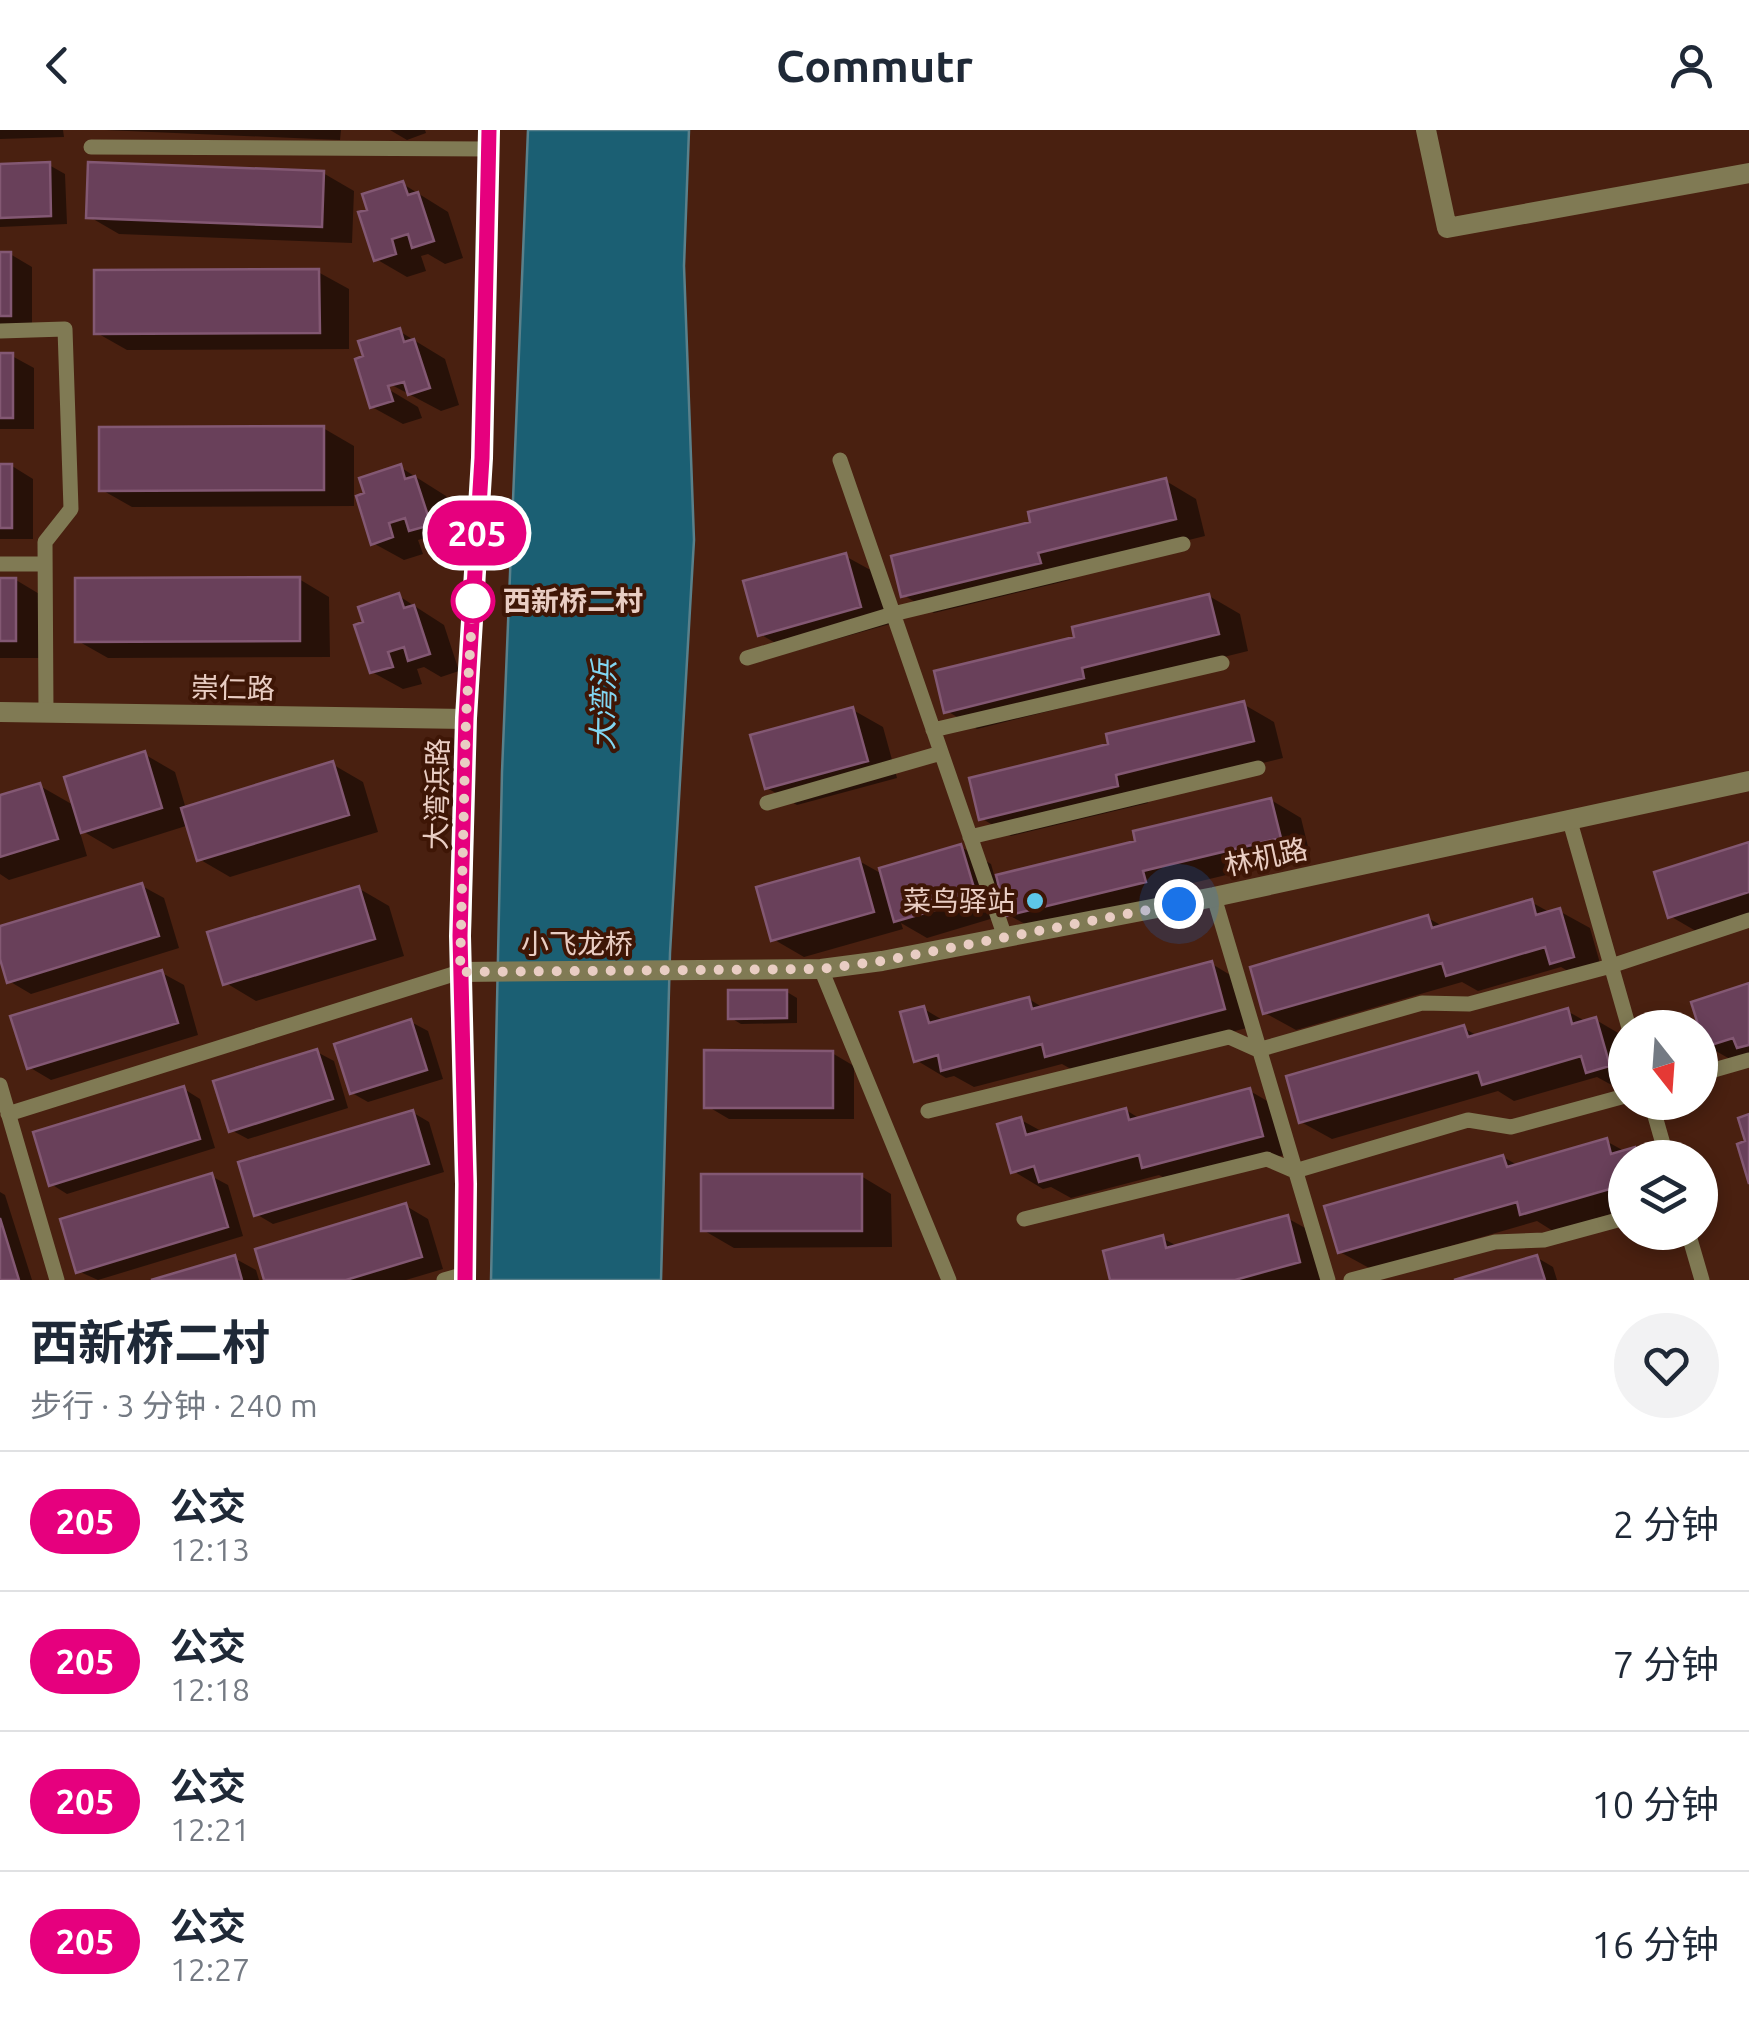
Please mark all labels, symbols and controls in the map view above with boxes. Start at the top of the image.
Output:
icon: back [30,38,85,93]
icon: person [1664,38,1719,93]
text: Commutr [776,40,973,91]
line badge: 205 [420,500,534,566]
text: 205 [447,513,507,553]
marker: 西新桥二村 [452,580,494,622]
place label: 西新桥二村 [503,585,643,616]
water label: 大湾浜 [585,657,621,750]
street label: 崇仁路 [191,671,275,704]
street label: 大湾浜路 [420,738,453,850]
street label: 林机路 [1222,833,1310,880]
your location [1154,879,1204,929]
place label: 菜鸟驿站 [903,885,1015,916]
marker: 菜鸟驿站 [1024,890,1046,912]
street label: 小飞龙桥 [521,928,633,959]
north arrow [1608,1010,1718,1120]
map controls [1608,1010,1718,1250]
button: layers [1608,1140,1718,1250]
button: heart [1614,1313,1719,1418]
text: 西新桥二村 [30,1315,270,1369]
text: 步行 · 3 分钟 · 240 m [30,1387,318,1423]
text: 公交 [170,1485,246,1527]
text: 205 [55,1501,115,1541]
text: 2 分钟 [1613,1503,1719,1545]
text: 12:13 [170,1531,250,1567]
text: 公交 [170,1625,246,1667]
text: 205 [55,1641,115,1681]
text: 7 分钟 [1613,1643,1719,1685]
text: 12:18 [170,1671,250,1707]
text: 公交 [170,1765,246,1807]
text: 205 [55,1781,115,1821]
text: 10 分钟 [1591,1783,1719,1825]
text: 12:21 [170,1811,250,1847]
text: 公交 [170,1905,246,1947]
text: 205 [55,1921,115,1961]
text: 16 分钟 [1591,1923,1719,1965]
text: 12:27 [170,1951,250,1987]

